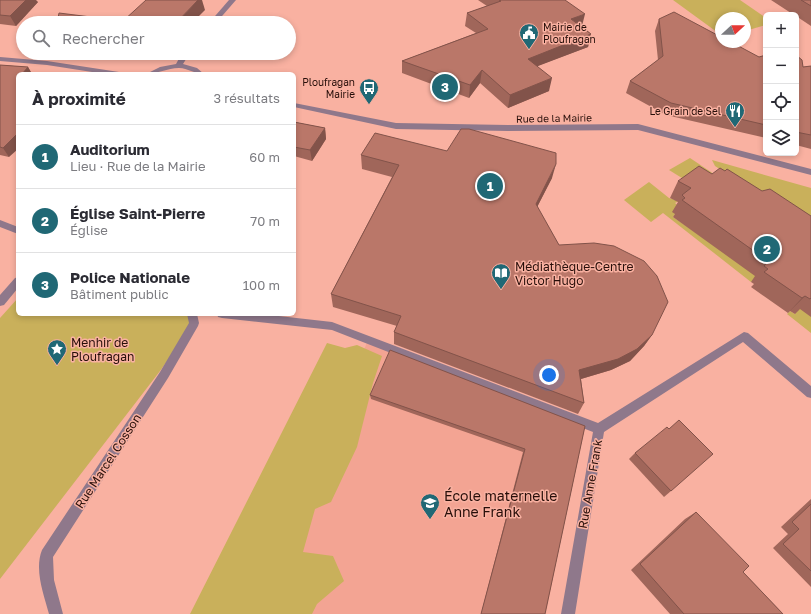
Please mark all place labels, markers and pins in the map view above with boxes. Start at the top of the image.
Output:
place label: Mairie de Ploufragan [543,21,596,45]
public building icon: Mairie de Ploufragan [518,22,540,50]
pin: 3 [432,72,458,102]
place label: Ploufragan Mairie [302,76,355,100]
bus stop icon: Ploufragan Mairie [358,77,380,105]
restaurant icon: Le Grain de Sel [724,100,746,128]
place label: Le Grain de Sel [649,105,721,117]
pin: 1 [477,171,503,201]
pin: 2 [754,234,780,264]
place label: Médiathèque-Centre Victor Hugo [515,259,634,288]
library icon: Médiathèque-Centre Victor Hugo [490,262,512,290]
place label: Menhir de Ploufragan [71,335,134,364]
place icon: Menhir de Ploufragan [46,338,68,366]
place label: École maternelle Anne Frank [444,487,557,520]
school or university icon: École maternelle Anne Frank [419,492,441,520]

